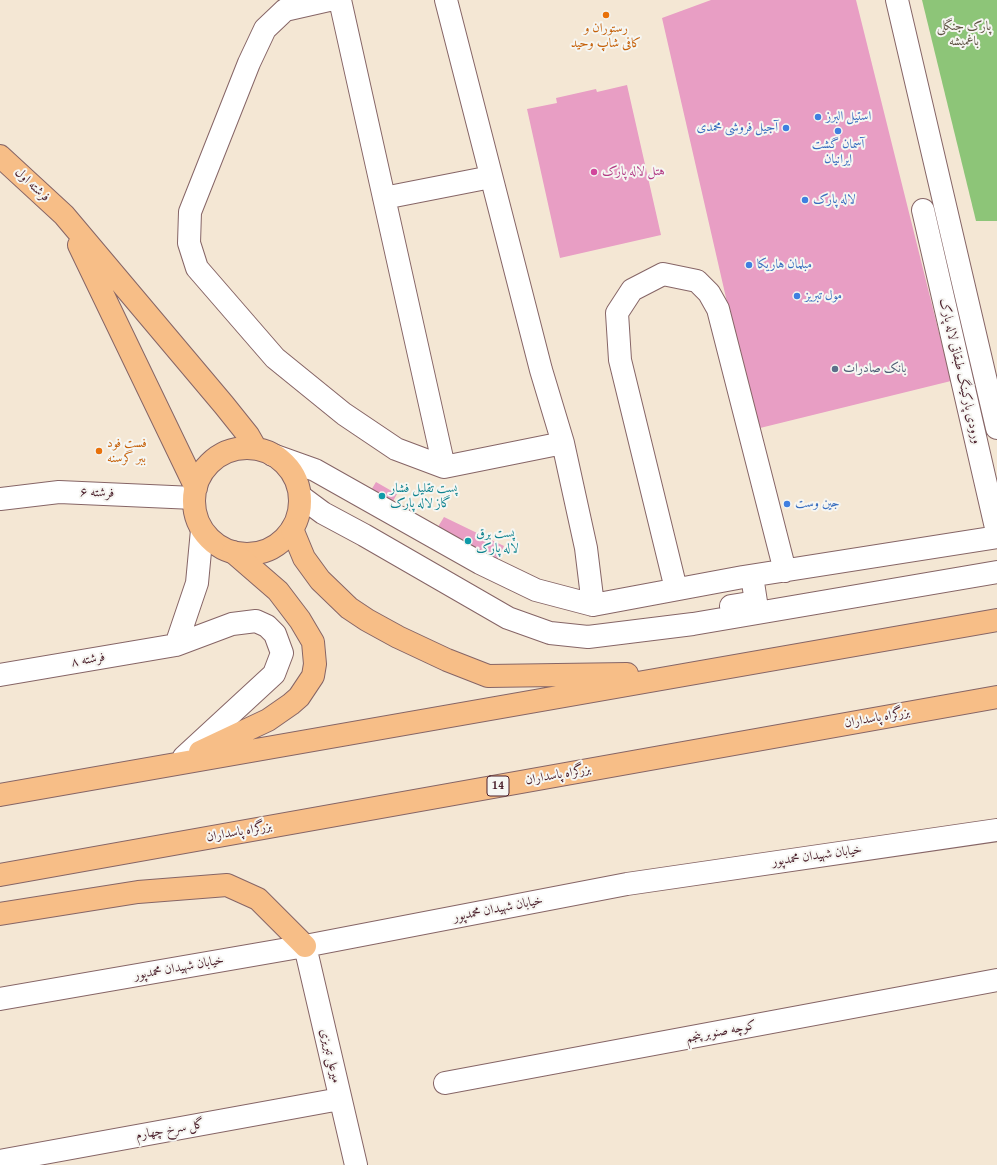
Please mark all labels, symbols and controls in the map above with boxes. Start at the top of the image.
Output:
marker: رستوران و کافی شاپ وحید [601,10,611,20]
park label: پارک جنگلی باغمیشه [937,19,991,50]
place label: رستوران و کافی شاپ وحید [571,21,641,52]
place label: استیل البرز [826,109,871,125]
marker: استیل البرز [813,112,823,122]
place label: آجیل فروشی محمدی [696,120,778,136]
marker: آجیل فروشی محمدی [781,123,791,133]
marker: آسمان گشت ایرانیان [833,126,843,136]
place label: آسمان گشت ایرانیان [812,137,864,168]
place label: هتل لاله پارک [602,164,665,180]
street label: فرشته اول [11,165,53,205]
marker: هتل لاله پارک [589,167,599,177]
place label: لاله پارک [813,192,856,208]
marker: لاله پارک [800,195,810,205]
place label: مبلمان هاریکا [757,257,812,273]
marker: مبلمان هاریکا [744,260,754,270]
place label: مول تبریز [805,288,842,304]
marker: مول تبریز [792,291,802,301]
street label: ورودی پارکینگ طبقاتی لاله پارک [936,297,984,445]
place label: بانک صادرات [843,361,906,377]
marker: بانک صادرات [830,364,840,374]
place label: فست فود ببر گرسنه [107,436,147,467]
marker: فست فود ببر گرسنه [94,446,104,456]
place label: پست تقلیل فشار گاز لاله پارک [390,481,457,512]
street label: فرشته ۶ [80,485,114,501]
marker: پست تقلیل فشار گاز لاله پارک [377,491,387,501]
place label: جین وست [795,496,840,512]
marker: جین وست [782,499,792,509]
place label: پست برق لاله پارک [476,526,519,557]
marker: پست برق لاله پارک [463,536,473,546]
street label: فرشته ۸ [70,649,106,671]
street label: بزرگراه پاسداران [843,705,911,731]
street label: بزرگراه پاسداران [524,762,592,788]
road number: 14 [487,776,509,796]
street label: بزرگراه پاسداران [205,819,273,845]
street label: خیابان شهیدان محمدپور [771,842,863,870]
street label: خیابان شهیدان محمدپور [452,893,544,925]
street label: خیابان شهیدان محمدپور [133,952,225,984]
street label: کوچه صنوبر پنجم [685,1018,757,1046]
street label: میرعلی تبریزی [316,1027,344,1085]
street label: گل سرخ چهارم [135,1116,205,1144]

